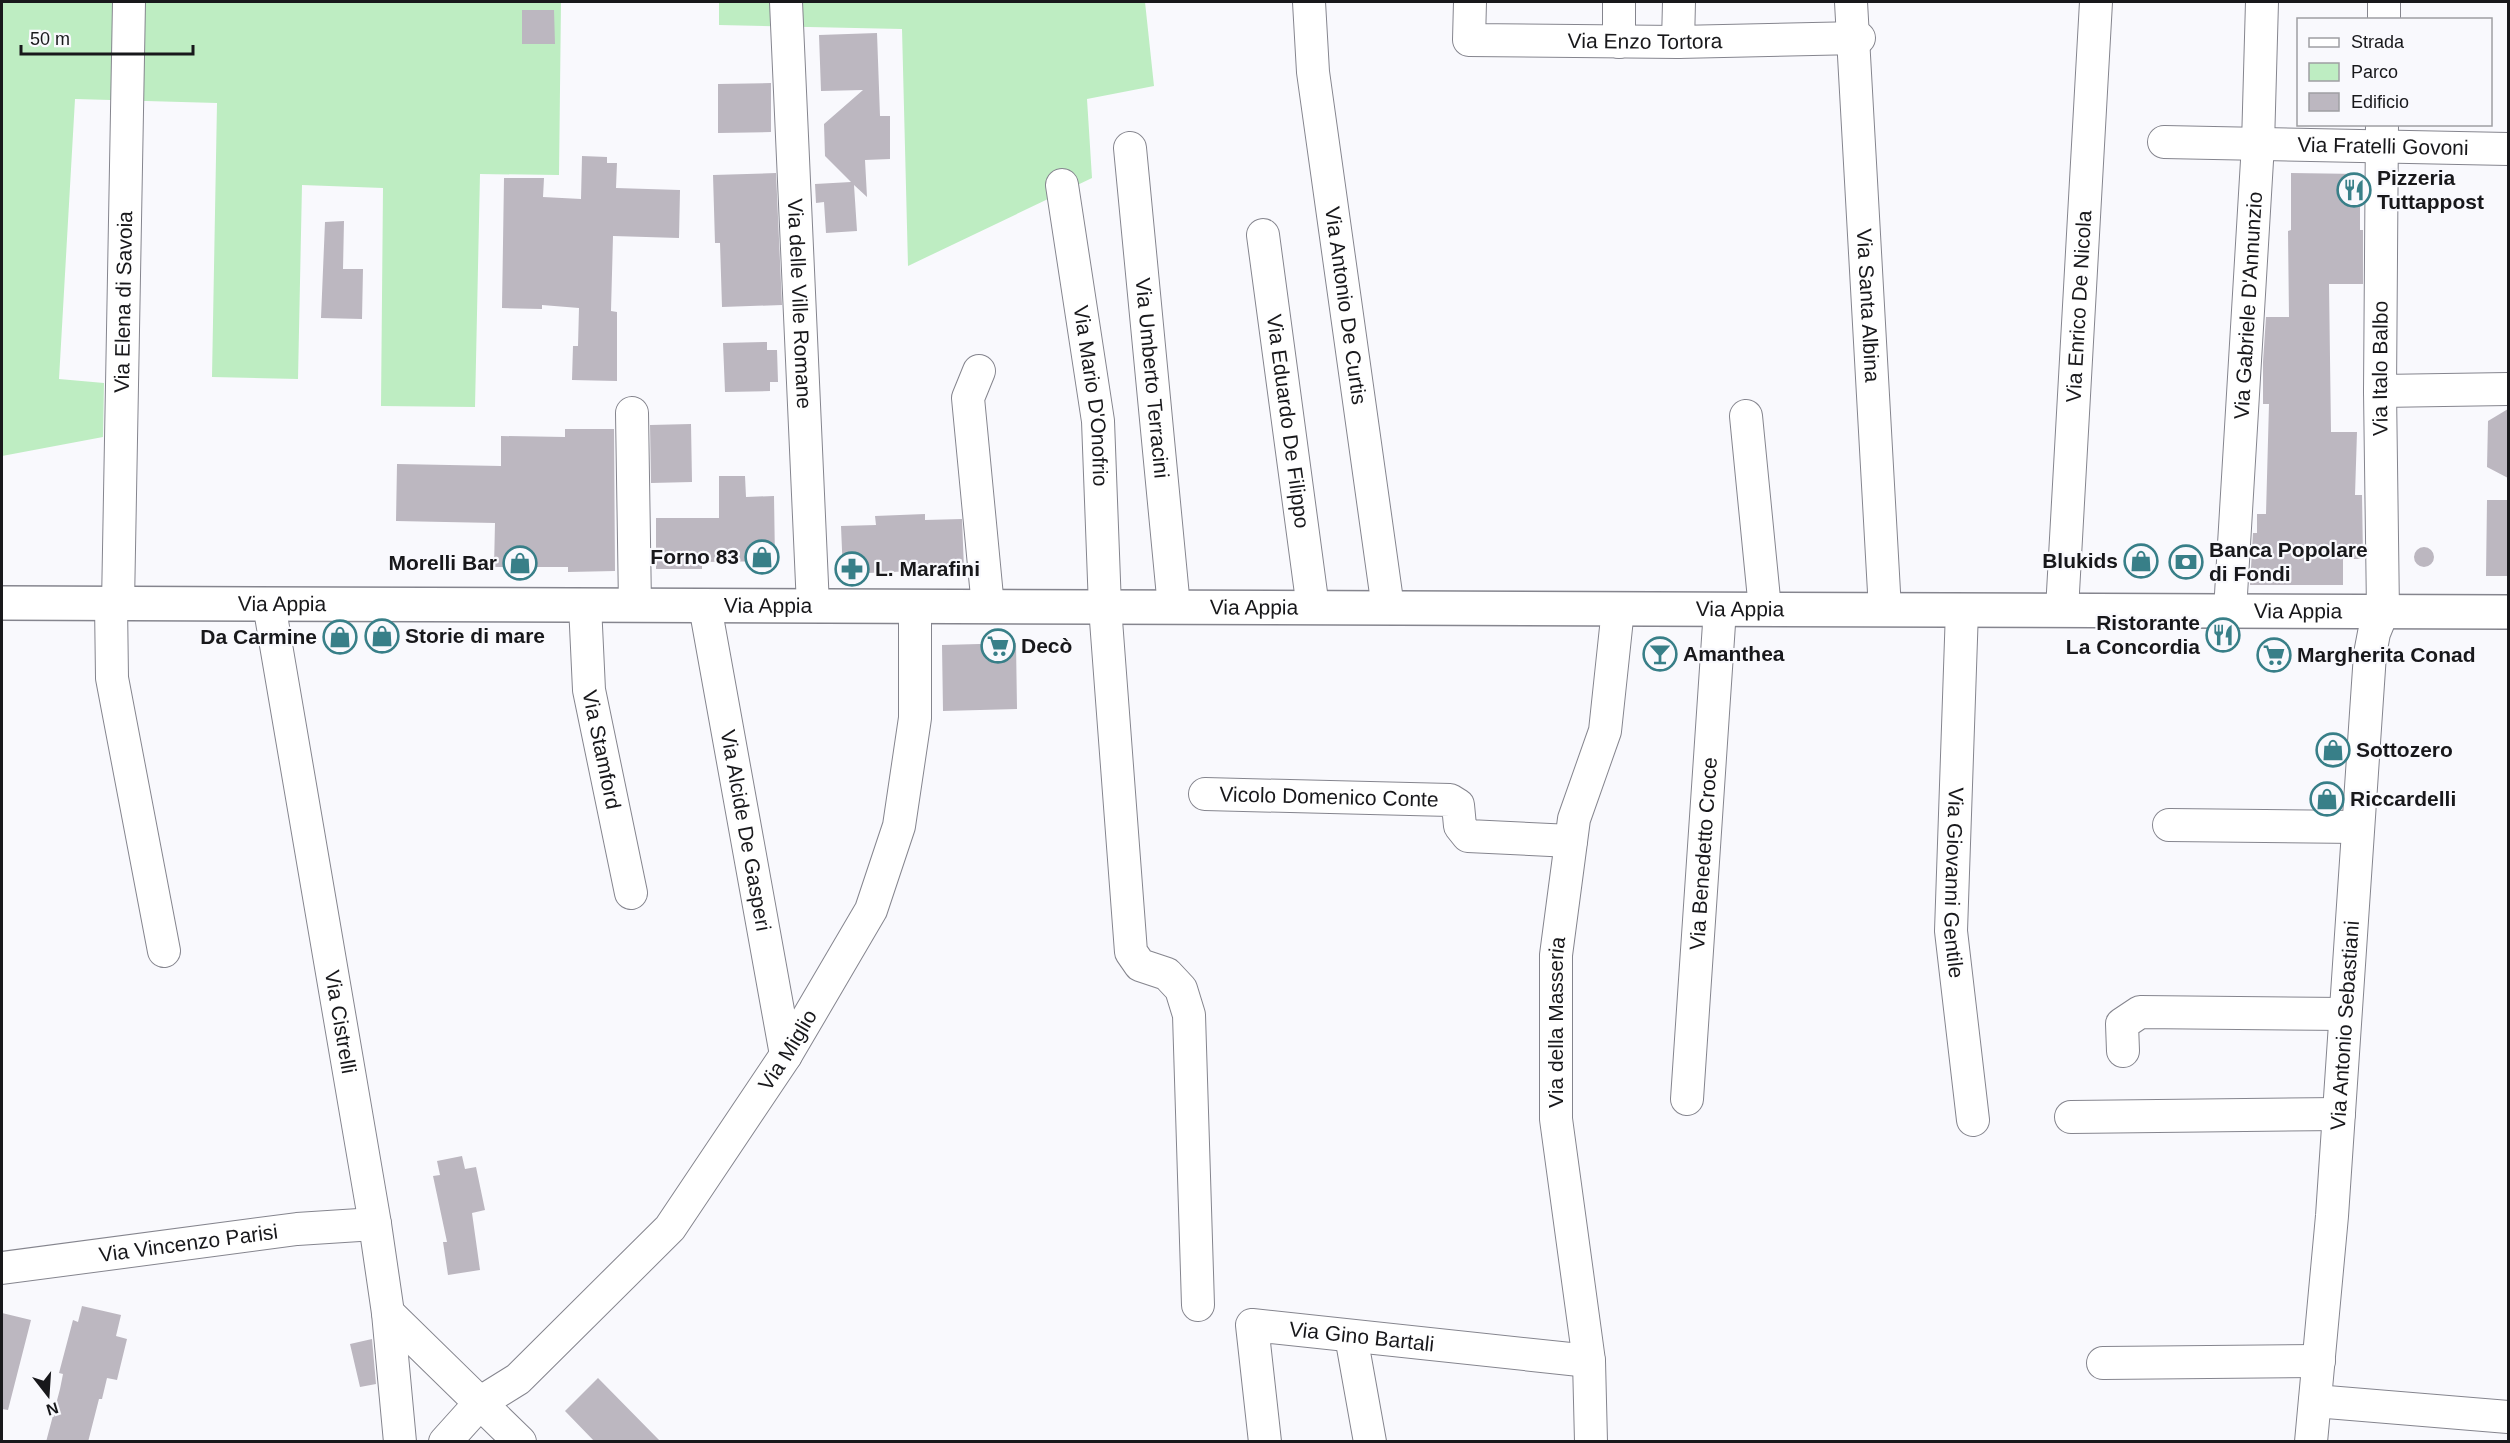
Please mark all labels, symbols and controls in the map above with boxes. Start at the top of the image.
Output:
scale bar [21,18,194,56]
legend [2297,18,2492,126]
text: 50 m [30,29,70,49]
street label: Via Enzo Tortora [1568,29,1723,53]
text: Strada [2351,32,2405,52]
text: Parco [2351,62,2398,82]
text: Edificio [2351,92,2409,112]
street label: Via Fratelli Govoni [2297,133,2469,159]
place label: Pizzeria Tuttappost [2377,166,2484,213]
restaurant icon: Pizzeria Tuttappost [2336,172,2372,208]
street label: Via Gabriele D'Annunzio [2230,191,2266,420]
street label: Via delle Ville Romane [784,198,816,409]
street label: Via Antonio De Curtis [1321,205,1371,406]
street label: Via Enrico De Nicola [2062,209,2095,403]
street label: Via Elena di Savoia [110,211,136,393]
street label: Via Santa Albina [1853,228,1884,383]
street label: Via Umberto Terracini [1131,277,1174,479]
street label: Via Italo Balbo [2368,301,2392,436]
street label: Via Mario D'Onofrio [1069,304,1112,487]
street label: Via Eduardo De Filippo [1263,313,1314,530]
place label: Banca Popolare di Fondi [2209,538,2368,585]
shop icon: Forno 83 [744,539,780,575]
shop icon: Blukids [2123,543,2159,579]
bank icon: Banca Popolare di Fondi [2168,544,2204,580]
shop icon: Morelli Bar [502,545,538,581]
place label: Forno 83 [650,545,739,568]
place label: Blukids [2042,549,2118,572]
place label: Morelli Bar [388,551,497,574]
pharmacy icon: L. Marafini [834,551,870,587]
place label: L. Marafini [875,557,980,580]
street label: Via Appia [238,592,327,615]
street label: Via Appia [724,594,813,617]
street label: Via Appia [1210,595,1299,619]
street label: Via Appia [1696,597,1785,620]
street label: Via Appia [2254,599,2343,622]
place label: Ristorante La Concordia [2066,611,2200,658]
restaurant icon: Ristorante La Concordia [2205,617,2241,653]
shop icon: Storie di mare [364,618,400,654]
shop icon: Da Carmine [322,619,358,655]
place label: Storie di mare [405,624,545,647]
place label: Da Carmine [200,625,317,648]
supermarket icon: Decò [980,628,1016,664]
place label: Decò [1021,634,1072,657]
bar icon: Amanthea [1642,636,1678,672]
supermarket icon: Margherita Conad [2256,637,2292,673]
place label: Amanthea [1683,642,1785,665]
place label: Margherita Conad [2297,643,2476,666]
street label: Via Stamford [578,688,625,811]
street label: Via Alcide De Gasperi [717,728,775,933]
shop icon: Sottozero [2315,732,2351,768]
place label: Sottozero [2356,738,2453,761]
street label: Via Benedetto Croce [1685,756,1721,951]
shop icon: Riccardelli [2309,781,2345,817]
street label: Vicolo Domenico Conte [1219,782,1439,811]
street label: Via Giovanni Gentile [1940,787,1968,979]
place label: Riccardelli [2350,787,2456,810]
street label: Via Antonio Sebastiani [2326,920,2363,1131]
street label: Via della Masseria [1544,935,1569,1108]
street label: Via Cistrelli [321,968,361,1075]
street label: Via Miglio [754,1005,821,1095]
street label: Via Vincenzo Parisi [97,1220,279,1266]
street label: Via Gino Bartali [1288,1317,1435,1355]
north arrow [18,1365,78,1425]
text: N [44,1399,60,1419]

